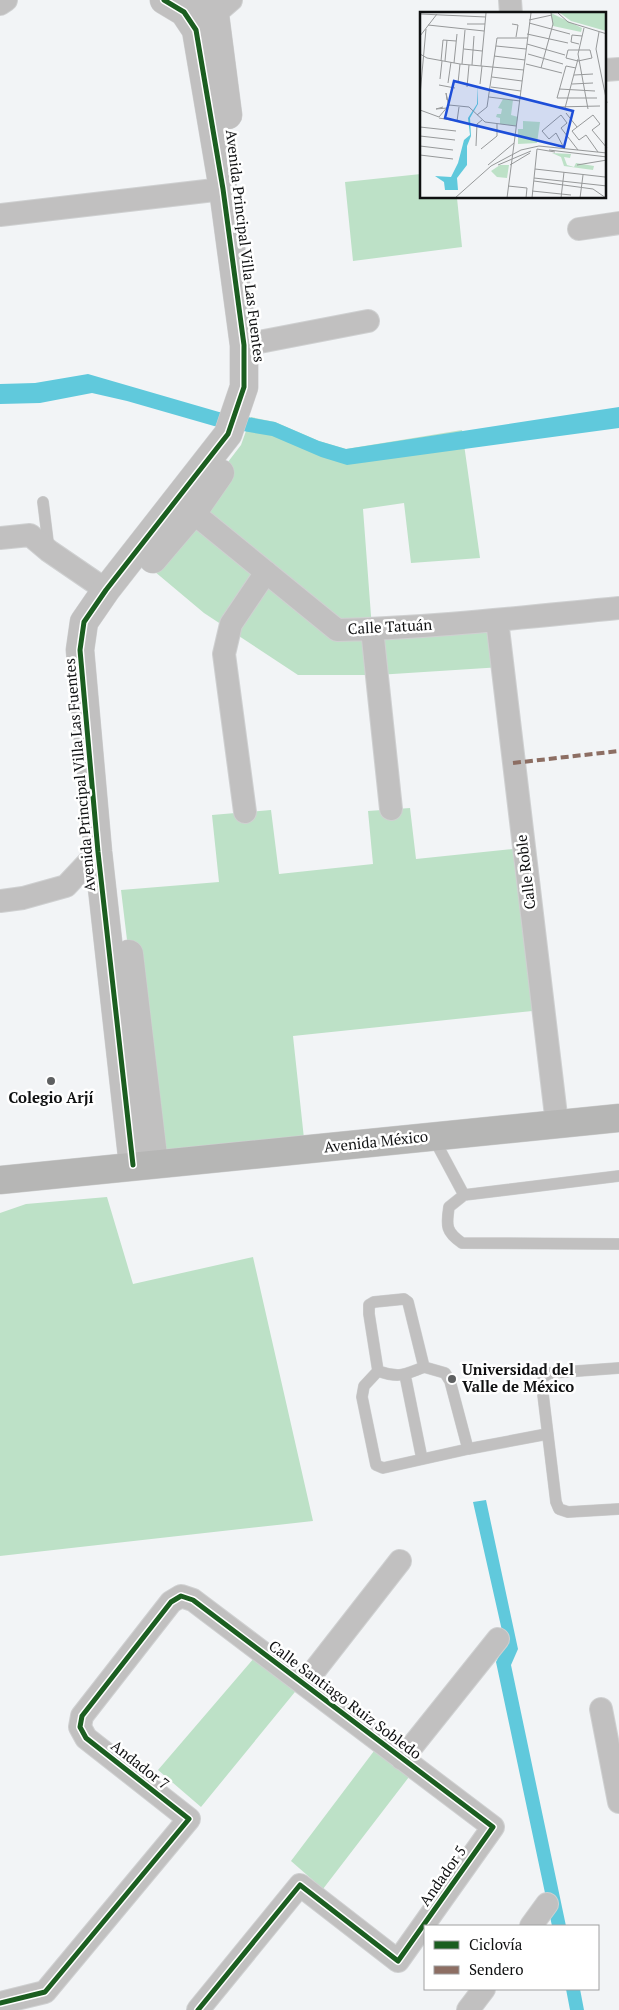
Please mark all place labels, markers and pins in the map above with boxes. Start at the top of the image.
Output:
marker: Colegio Arjí [45,1075,57,1087]
place label: Colegio Arjí [9,1087,93,1107]
place label: Universidad del Valle de México [462,1359,574,1396]
marker: Universidad del Valle de México [446,1373,458,1385]

